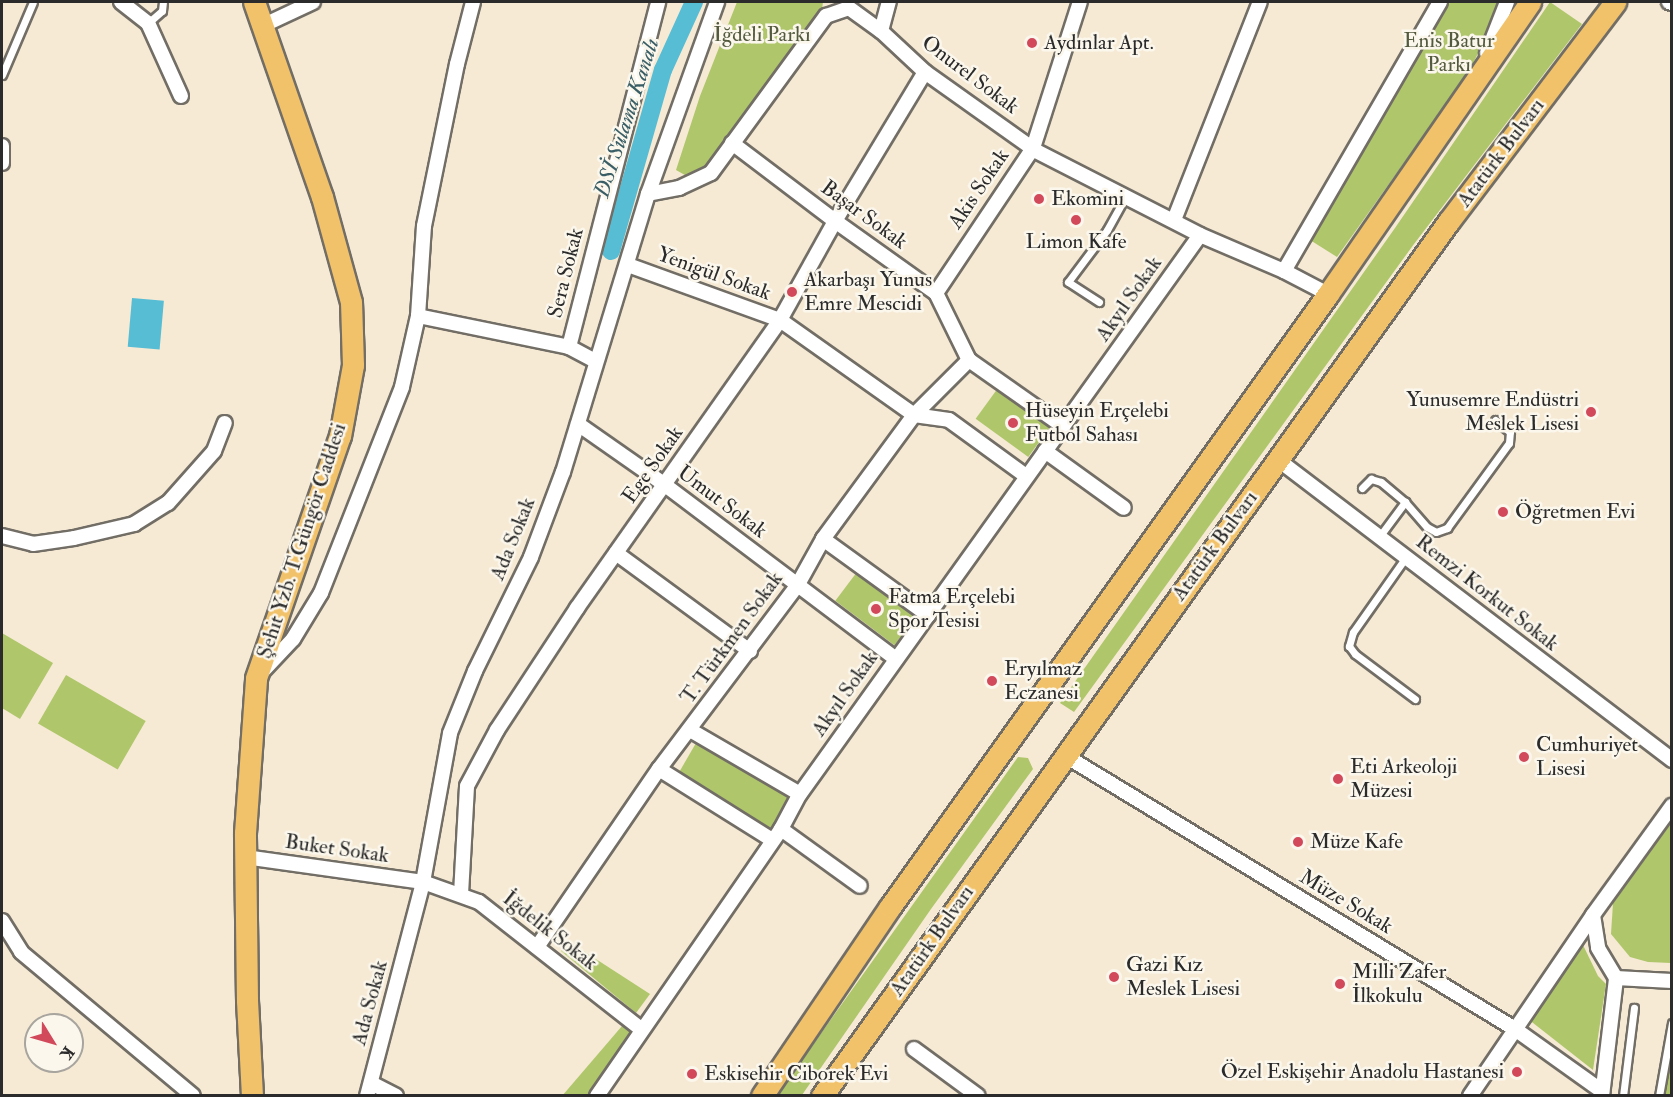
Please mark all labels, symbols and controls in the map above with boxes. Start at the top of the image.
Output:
park label: İğdeli Parkı [713,22,811,48]
park label: Enis Batur Parkı [1403,28,1495,78]
street label: Onurel Sokak [916,30,1024,120]
place label: Aydınlar Apt. [1044,30,1154,56]
water label: DSİ Sulama Kanalı [589,35,665,201]
marker: Aydınlar Apt. [1025,36,1039,50]
street label: Atatürk Bulvarı [1452,94,1550,212]
street label: Akis Sokak [943,144,1015,234]
street label: Başar Sokak [816,175,912,255]
place label: Ekomini [1051,186,1124,212]
marker: Ekomini [1032,192,1046,206]
marker: Limon Kafe [1069,213,1083,227]
street label: Sera Sokak [543,226,589,320]
place label: Limon Kafe [1025,229,1127,255]
street label: Yenigül Sokak [654,242,774,306]
street label: Akyıl Sokak [1090,252,1168,346]
place label: Akarbaşı Yunus Emre Mescidi [804,267,932,317]
marker: Akarbaşı Yunus Emre Mescidi [785,285,799,299]
place label: Yunusemre Endüstri Meslek Lisesi [1406,387,1579,437]
place label: Hüseyin Erçelebi Futbol Sahası [1025,398,1169,448]
marker: Yunusemre Endüstri Meslek Lisesi [1584,405,1598,419]
marker: Hüseyin Erçelebi Futbol Sahası [1006,416,1020,430]
street label: Şehit Yzb. T.Güngör Caddesi [252,420,352,662]
street label: Ege Sokak [617,421,689,509]
street label: Umut Sokak [672,460,772,544]
street label: Atatürk Bulvarı [1167,486,1263,606]
street label: Ada Sokak [485,494,541,584]
place label: Öğretmen Evi [1515,499,1635,525]
marker: Öğretmen Evi [1496,505,1510,519]
street label: Remzi Korkut Sokak [1410,529,1564,657]
street label: T. Türkmen Sokak [676,567,788,709]
place label: Fatma Erçelebi Spor Tesisi [888,584,1015,634]
marker: Fatma Erçelebi Spor Tesisi [869,602,883,616]
street label: Akyıl Sokak [806,647,884,741]
place label: Eryılmaz Eczanesi [1004,656,1082,706]
marker: Eryılmaz Eczanesi [985,674,999,688]
place label: Cumhuriyet Lisesi [1536,732,1638,782]
marker: Cumhuriyet Lisesi [1517,750,1531,764]
place label: Eti Arkeoloji Müzesi [1350,754,1457,804]
marker: Eti Arkeoloji Müzesi [1331,772,1345,786]
street label: Buket Sokak [283,829,391,869]
place label: Müze Kafe [1310,829,1403,855]
marker: Müze Kafe [1291,835,1305,849]
street label: Müze Sokak [1295,864,1397,940]
street label: Atatürk Bulvarı [885,881,979,1001]
street label: İğdelik Sokak [497,886,603,976]
place label: Gazi Kız Meslek Lisesi [1126,952,1240,1002]
street label: Ada Sokak [347,958,393,1048]
place label: Milli Zafer İlkokulu [1352,959,1446,1009]
marker: Gazi Kız Meslek Lisesi [1107,970,1121,984]
marker: Milli Zafer İlkokulu [1333,977,1347,991]
north arrow [24,1013,84,1073]
text: K [55,1042,78,1063]
place label: Özel Eskişehir Anadolu Hastanesi [1221,1059,1504,1085]
place label: Eskisehir Ciborek Evi [704,1061,888,1087]
marker: Özel Eskişehir Anadolu Hastanesi [1508,1063,1526,1081]
marker: Eskisehir Ciborek Evi [685,1067,699,1081]

